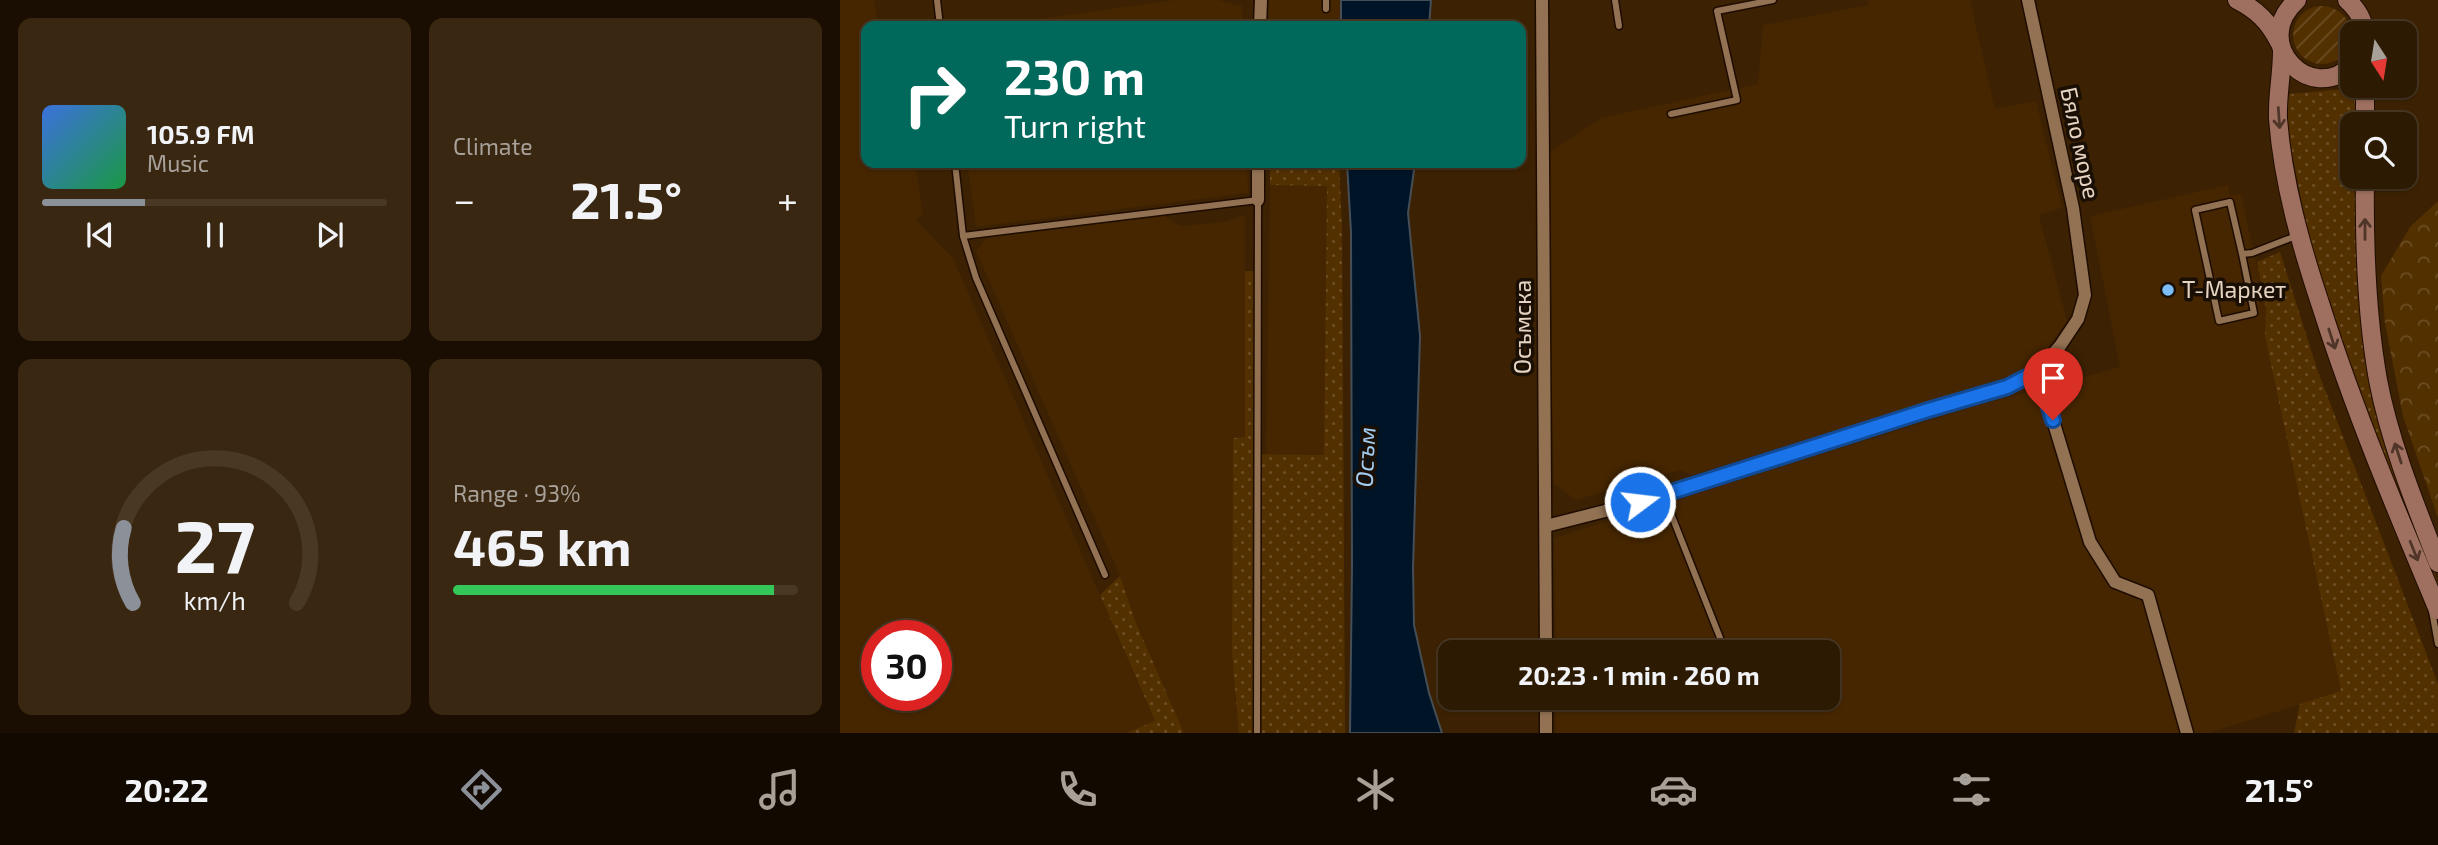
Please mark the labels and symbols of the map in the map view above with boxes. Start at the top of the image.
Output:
north arrow [2340,21,2417,98]
street label: Бяло море [2055,84,2106,201]
one-way arrow [2273,106,2286,129]
one-way arrow [2358,218,2371,241]
place label: Т-Маркет [2182,275,2286,303]
street label: Осъмска [1508,280,1536,374]
marker: Т-Маркет [2160,282,2176,298]
one-way arrow [2326,327,2339,349]
pin [2023,348,2083,420]
water label: Осъм [1348,426,1381,488]
one-way arrow [2391,443,2403,465]
position arrow [1603,465,1677,539]
one-way arrow [2408,539,2421,561]
speed limit sign: 30 [861,620,952,711]

